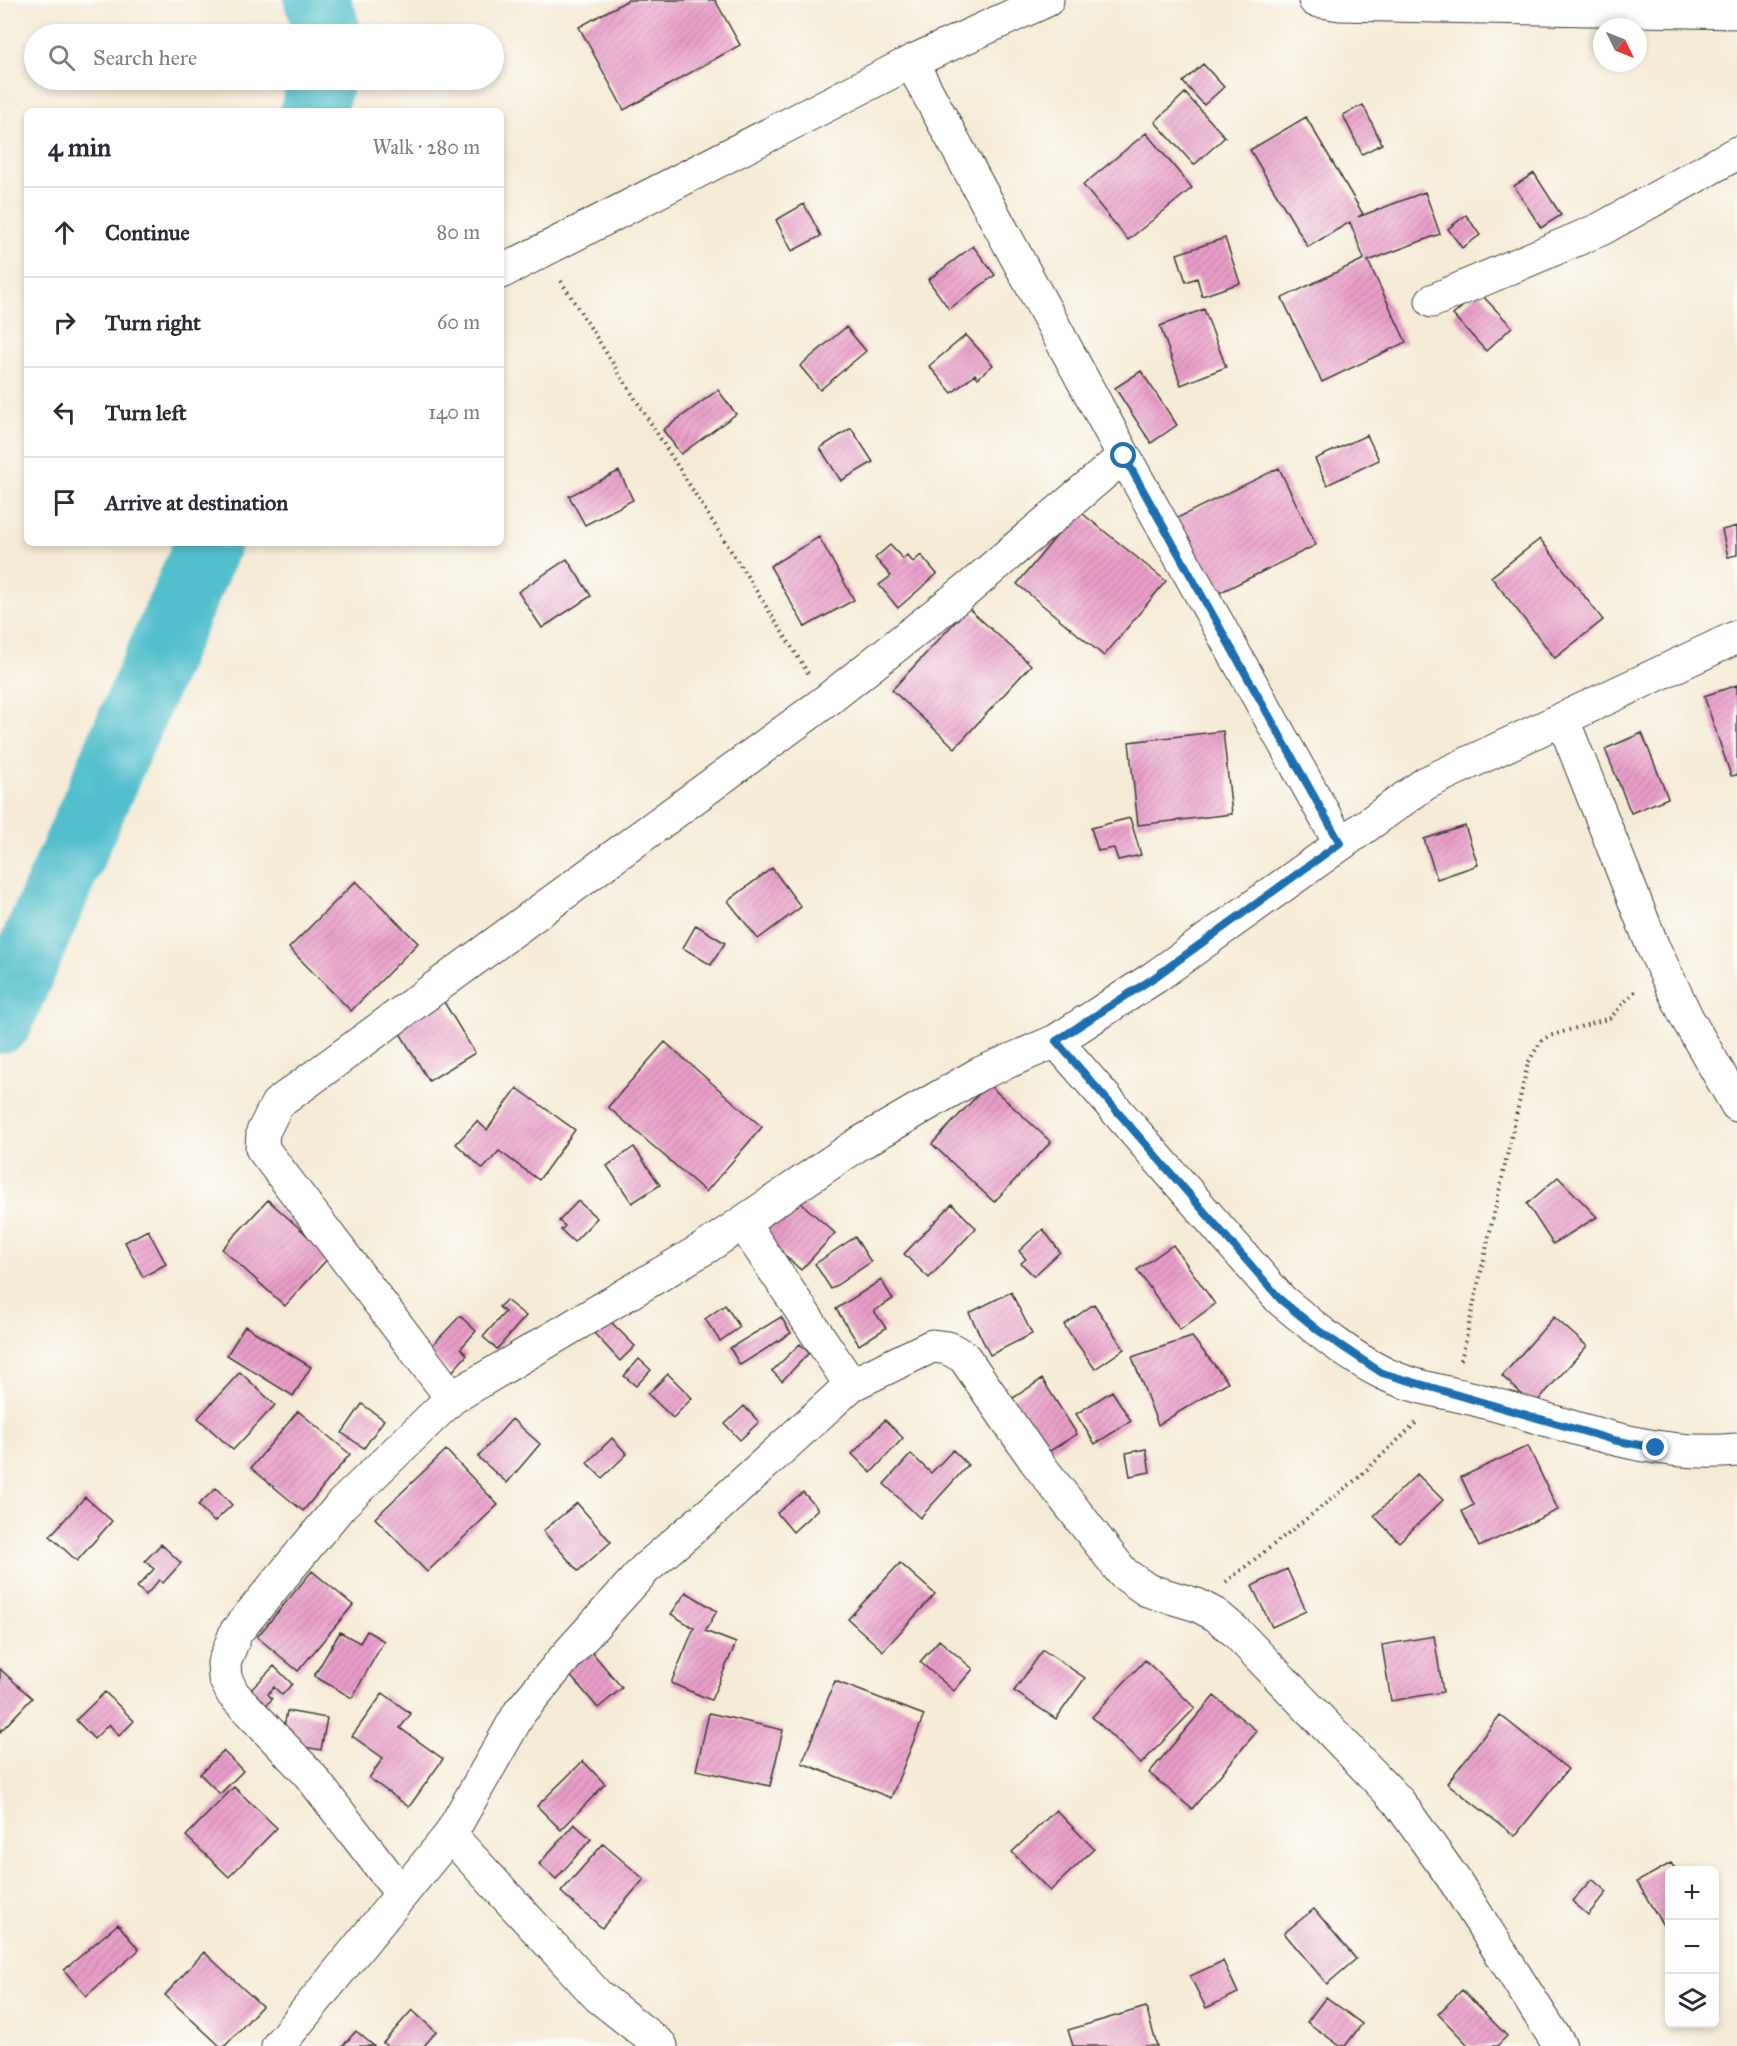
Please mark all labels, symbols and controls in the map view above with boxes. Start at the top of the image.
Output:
north arrow [1593,18,1647,72]
search box [24,24,504,90]
icon: search [45,41,78,74]
text: Search here [93,44,197,71]
text: 4 min [48,131,111,163]
text: Walk · 280 m [373,135,480,159]
icon: ahead [48,216,81,249]
text: Continue [105,219,190,246]
text: 80 m [437,220,480,244]
icon: right [48,306,81,339]
text: Turn right [105,309,201,336]
text: 60 m [437,310,480,334]
icon: left [48,396,81,429]
text: Turn left [105,399,187,426]
text: 140 m [428,400,480,424]
route start [1110,442,1136,468]
icon: arrive [48,486,81,519]
text: Arrive at destination [105,489,288,516]
route end [1642,1434,1668,1460]
map controls [1665,1866,1719,2028]
button: + [1665,1866,1719,1920]
button: − [1665,1920,1719,1974]
button: layers [1665,1974,1719,2028]

